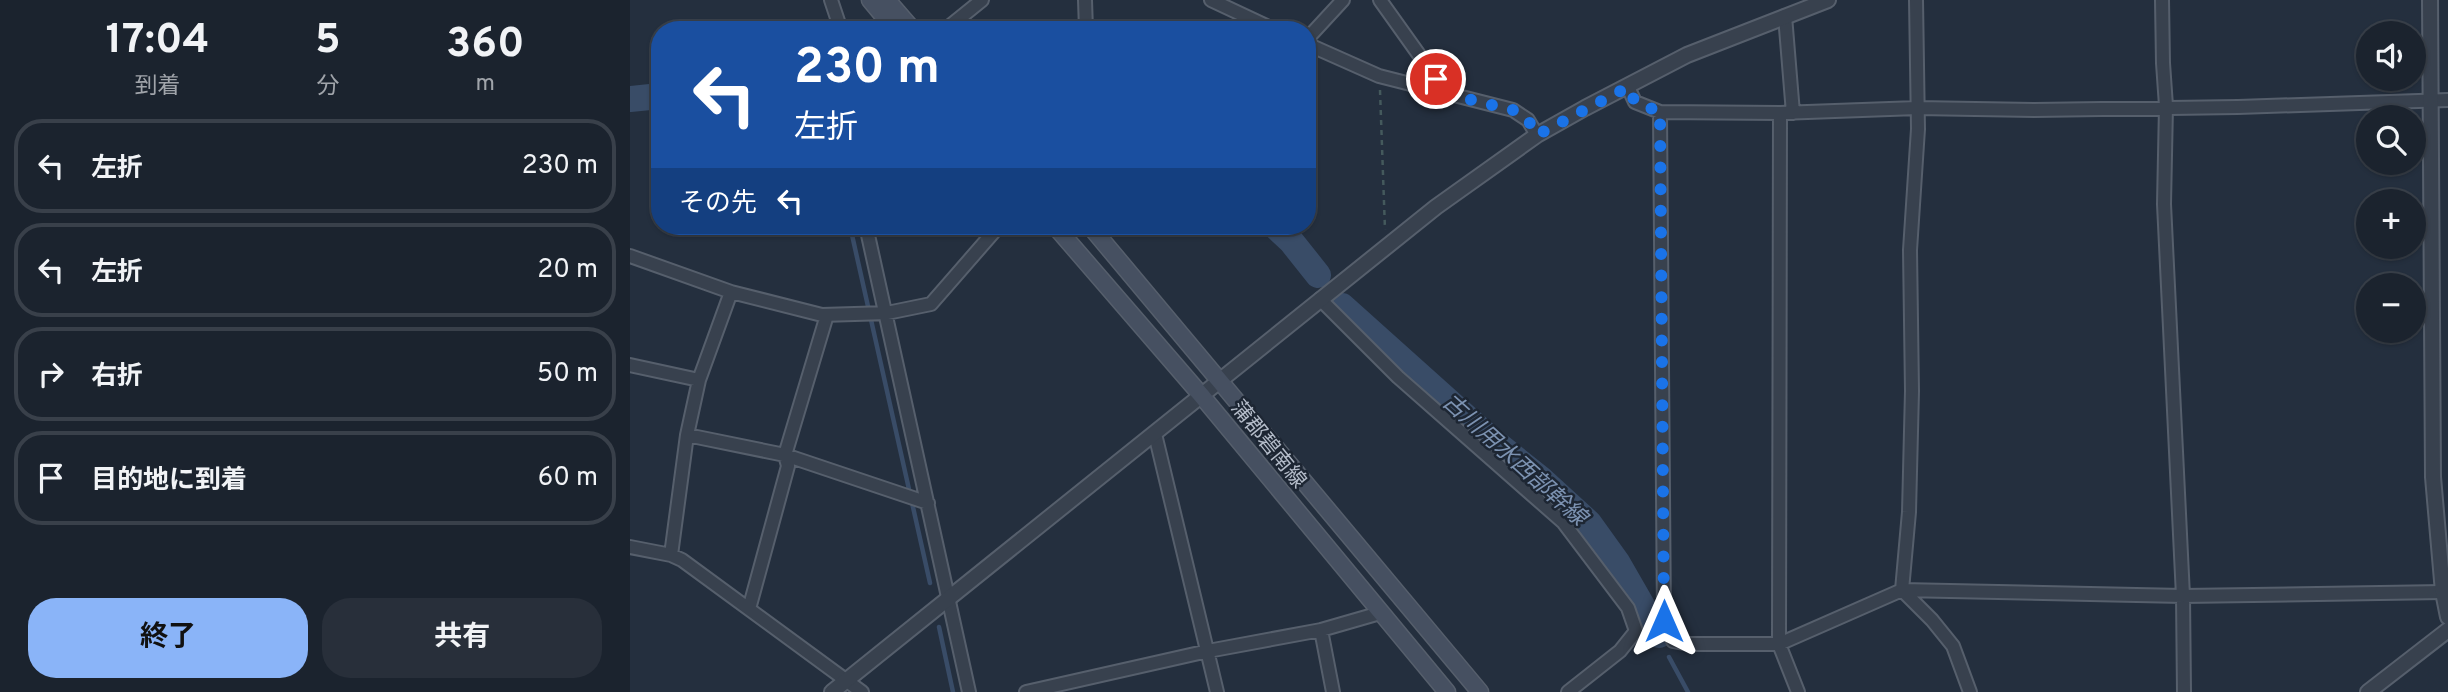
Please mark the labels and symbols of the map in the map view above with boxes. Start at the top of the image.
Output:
pin [1406,49,1466,109]
water label: 古川用水西部幹線 [1435,389,1594,535]
street label: 蒲郡碧南線 [1224,396,1311,494]
position arrow [1627,584,1701,658]

